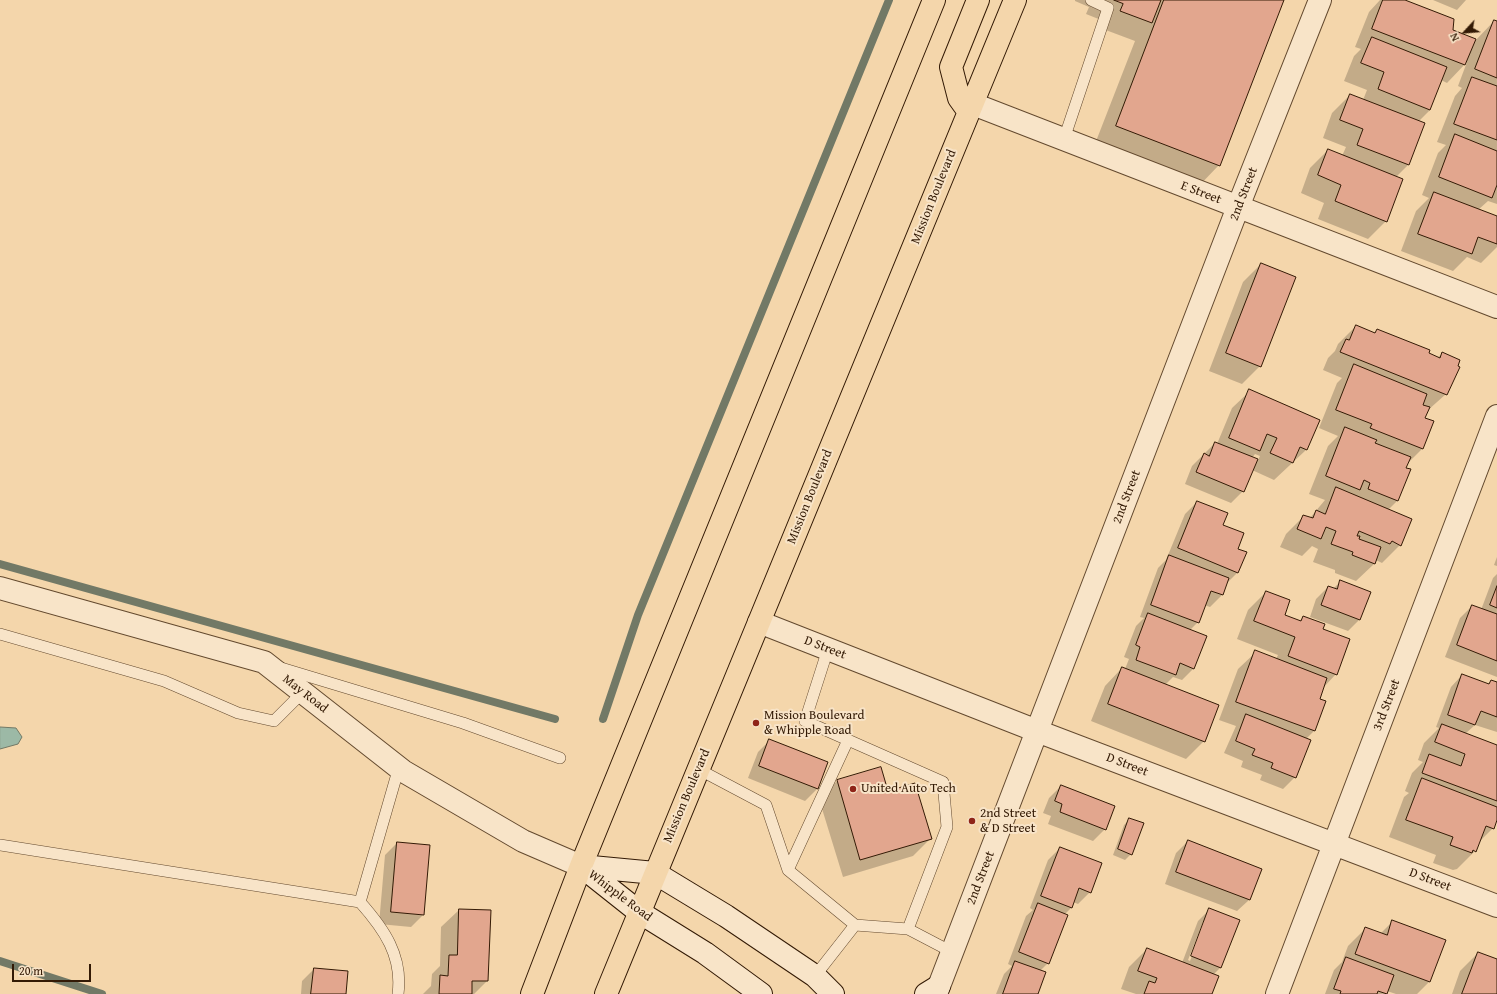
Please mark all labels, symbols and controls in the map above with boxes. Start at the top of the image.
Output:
north arrow [1445,12,1485,52]
text: N [1445,30,1463,44]
street label: Mission Boulevard [908,148,960,246]
street label: 2nd Street [1227,165,1261,223]
street label: E Street [1178,178,1224,208]
street label: Mission Boulevard [784,448,836,546]
street label: 2nd Street [1110,468,1144,526]
street label: D Street [802,633,848,663]
street label: May Road [279,671,331,717]
street label: 3rd Street [1370,677,1404,733]
place label: Mission Boulevard & Whipple Road [764,708,864,739]
marker: Mission Boulevard & Whipple Road [751,718,761,728]
street label: Mission Boulevard [660,747,714,845]
street label: D Street [1104,750,1150,780]
place label: United Auto Tech [861,781,956,797]
marker: United Auto Tech [848,784,858,794]
place label: 2nd Street & D Street [980,806,1036,837]
marker: 2nd Street & D Street [967,816,977,826]
street label: 2nd Street [964,849,998,907]
street label: D Street [1407,865,1453,895]
street label: Whipple Road [585,867,655,925]
scale bar [14,956,93,982]
text: 20 m [19,962,43,979]

